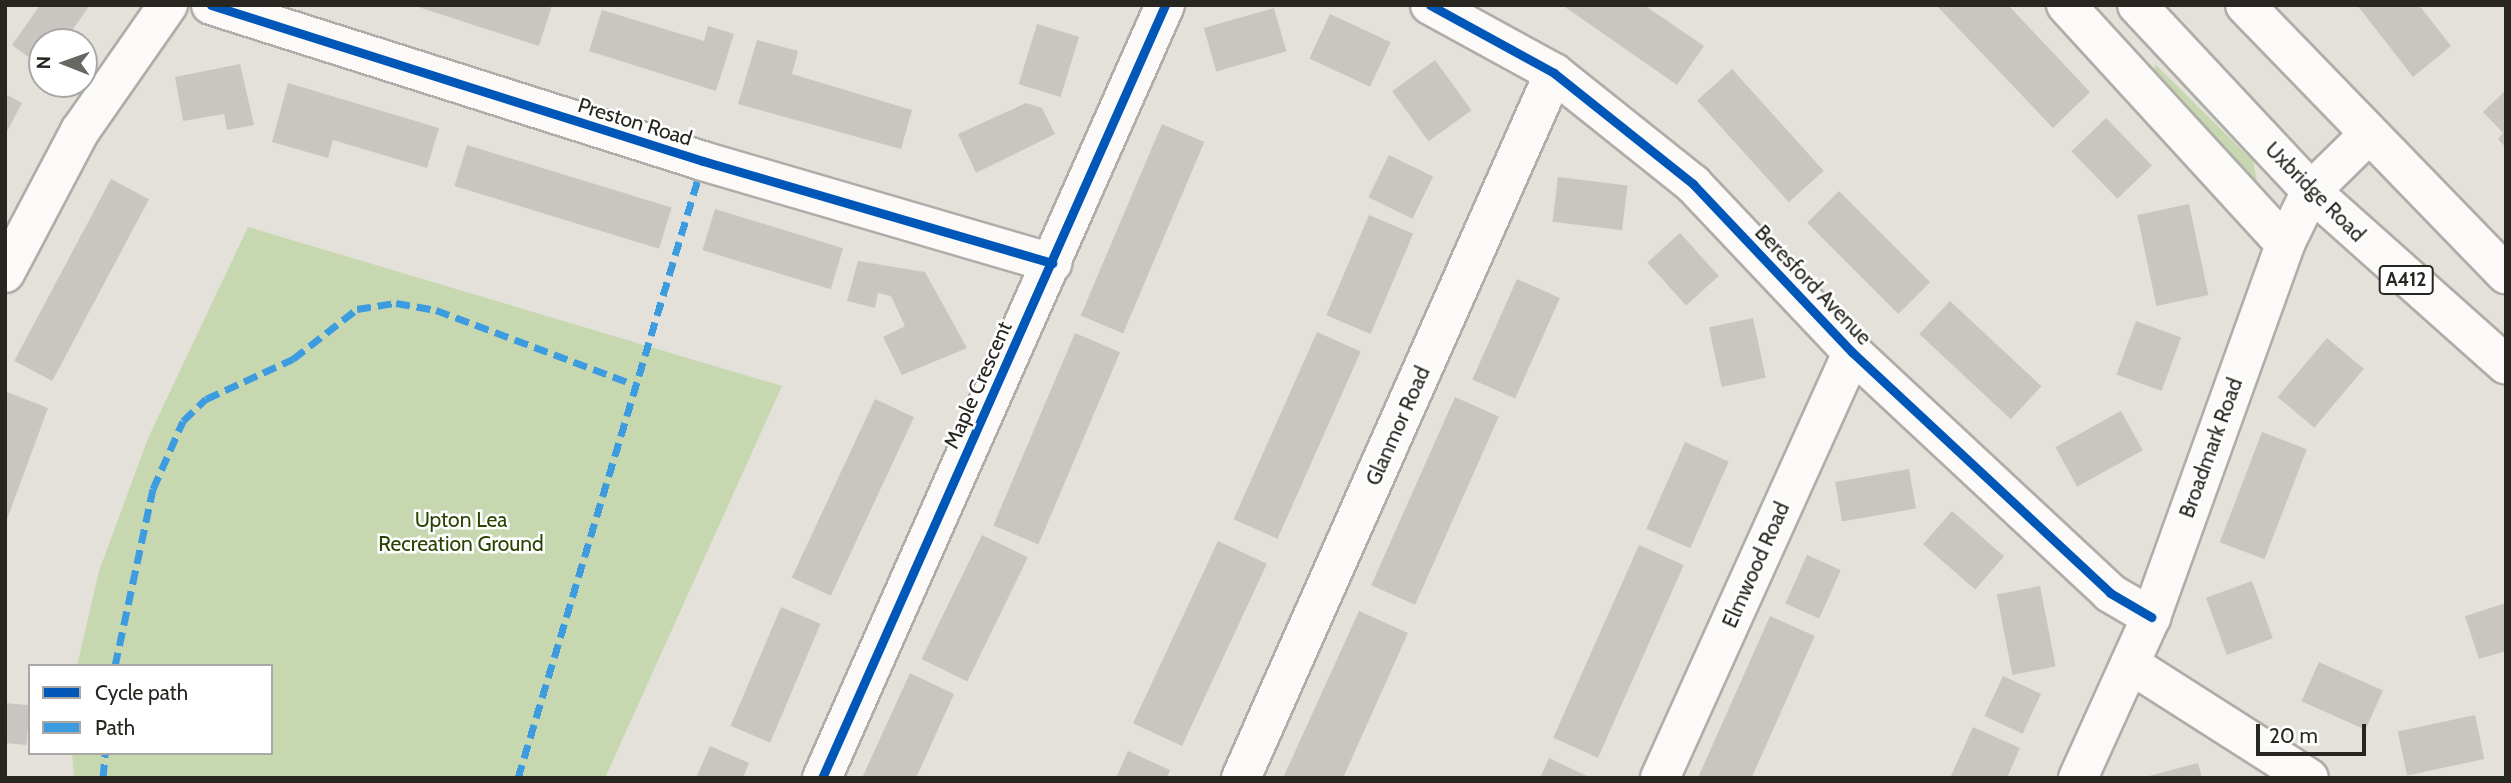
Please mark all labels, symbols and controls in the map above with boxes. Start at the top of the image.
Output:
north arrow [28,28,98,98]
text: N [32,56,55,70]
street label: Preston Road [575,93,695,151]
street label: Uxbridge Road [2260,137,2370,247]
street label: Beresford Avenue [1750,220,1876,350]
road number: A412 [2378,264,2434,296]
street label: Maple Crescent [939,318,1017,452]
street label: Glanmor Road [1361,363,1435,489]
street label: Broadmark Road [2174,375,2248,521]
street label: Elmwood Road [1717,498,1795,632]
park label: Upton Lea Recreation Ground [378,507,544,557]
legend [28,664,273,755]
text: Cycle path [95,680,188,705]
scale bar [2259,710,2369,754]
text: Path [95,715,135,740]
text: 20 m [2269,723,2318,748]

